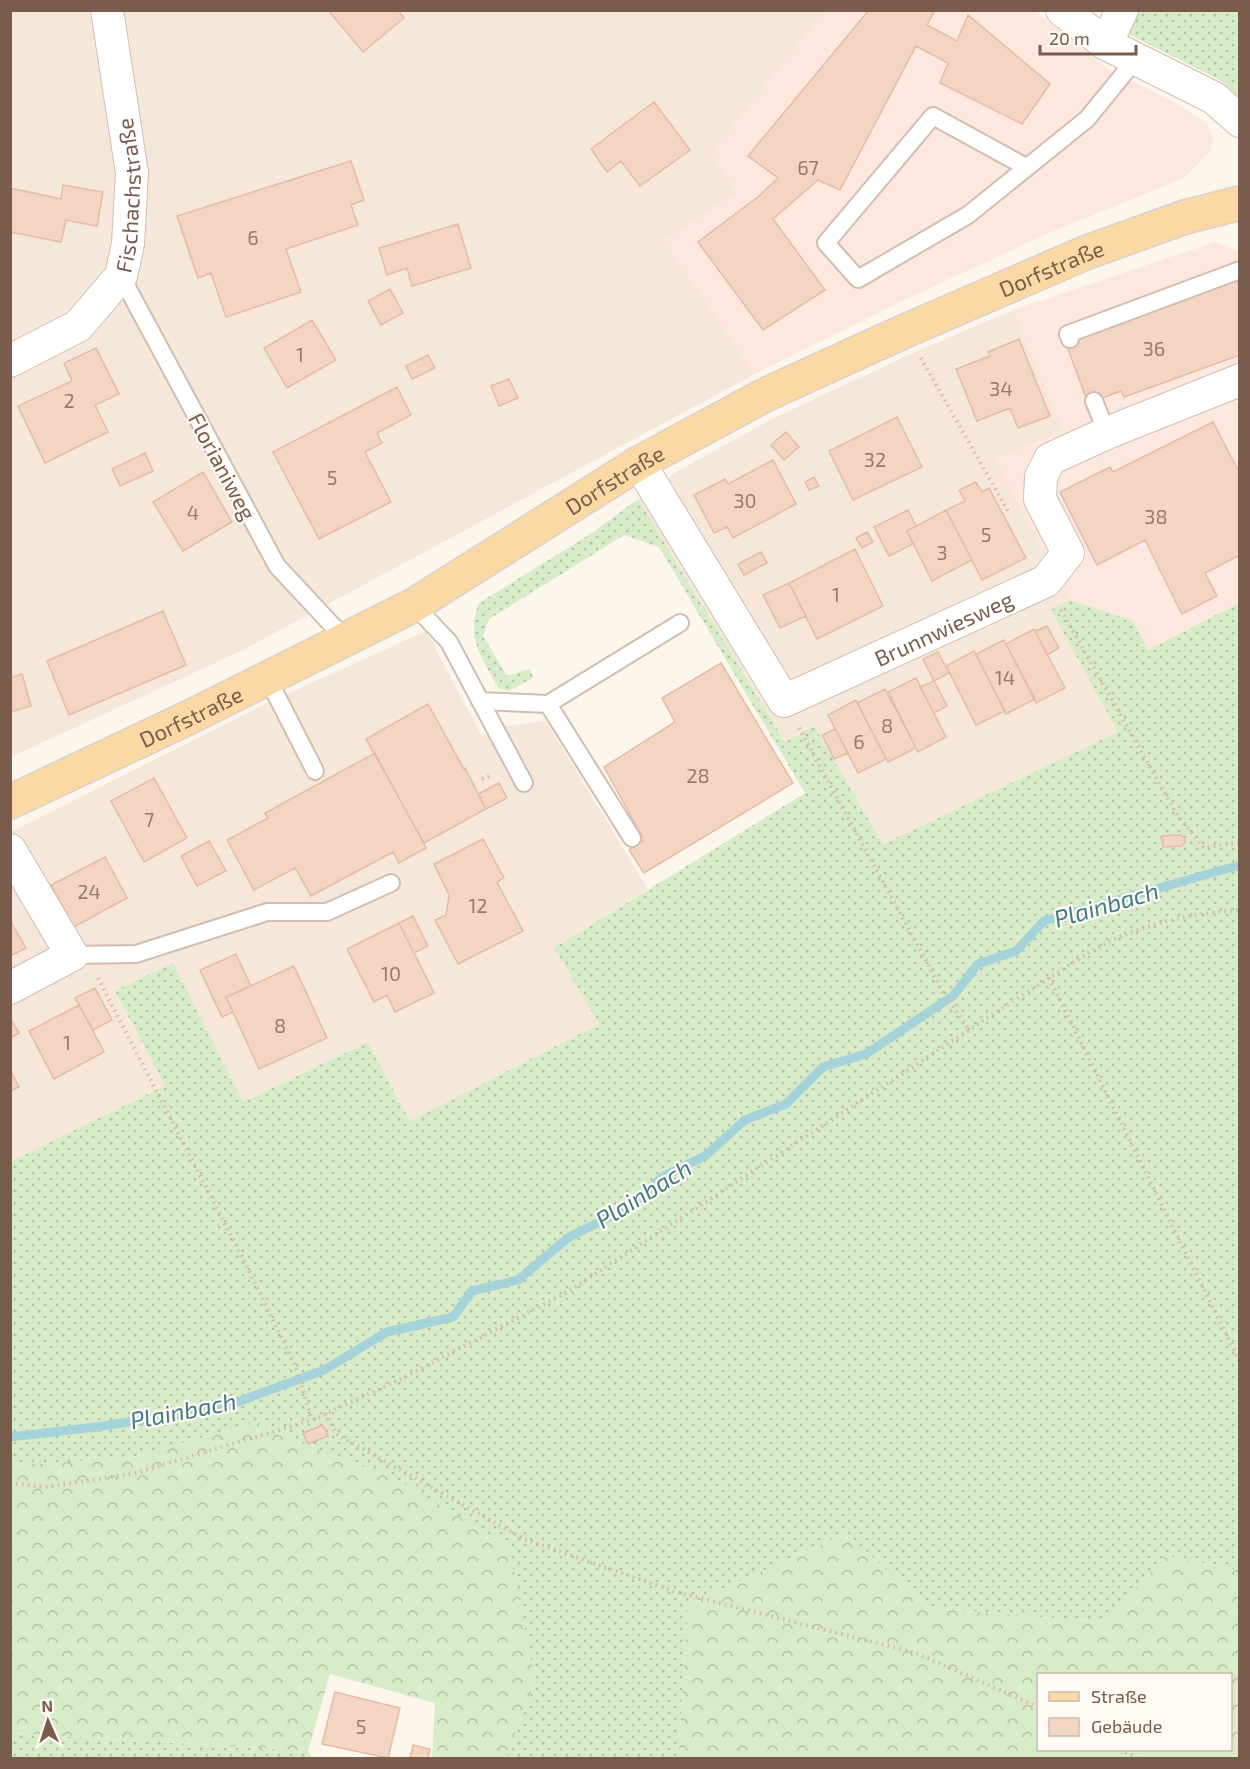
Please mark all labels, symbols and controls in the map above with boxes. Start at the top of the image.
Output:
scale bar [1040,18,1136,56]
text: 20 m [1049,27,1090,49]
street label: Fischachstraße [109,117,145,275]
house number: 67 [797,155,819,179]
house number: 6 [247,225,259,249]
street label: Dorfstraße [995,234,1107,302]
house number: 36 [1143,336,1165,360]
house number: 1 [296,342,304,366]
house number: 34 [989,376,1013,400]
house number: 2 [63,388,75,412]
street label: Florianiweg [184,408,262,524]
street label: Dorfstraße [560,439,668,520]
house number: 32 [864,447,886,471]
house number: 5 [327,465,337,489]
house number: 30 [733,488,757,512]
house number: 4 [187,500,199,524]
house number: 38 [1144,504,1168,528]
house number: 5 [981,522,991,546]
house number: 3 [936,540,948,564]
house number: 1 [832,582,840,606]
street label: Brunnwiesweg [870,585,1017,671]
house number: 14 [995,665,1015,689]
street label: Dorfstraße [135,680,247,752]
house number: 8 [881,713,893,737]
house number: 6 [853,729,865,753]
house number: 28 [686,763,710,787]
house number: 7 [144,807,154,831]
water label: Plainbach [1050,875,1162,933]
house number: 24 [77,879,101,903]
house number: 12 [468,893,488,917]
house number: 10 [381,961,401,985]
house number: 8 [274,1013,286,1037]
house number: 1 [63,1030,71,1054]
water label: Plainbach [590,1152,696,1234]
water label: Plainbach [127,1385,239,1435]
legend [1037,1673,1232,1751]
text: Straße [1091,1685,1147,1707]
north arrow [18,1691,78,1751]
text: N [41,1696,53,1715]
house number: 5 [356,1714,366,1738]
text: Gebäude [1091,1715,1162,1737]

